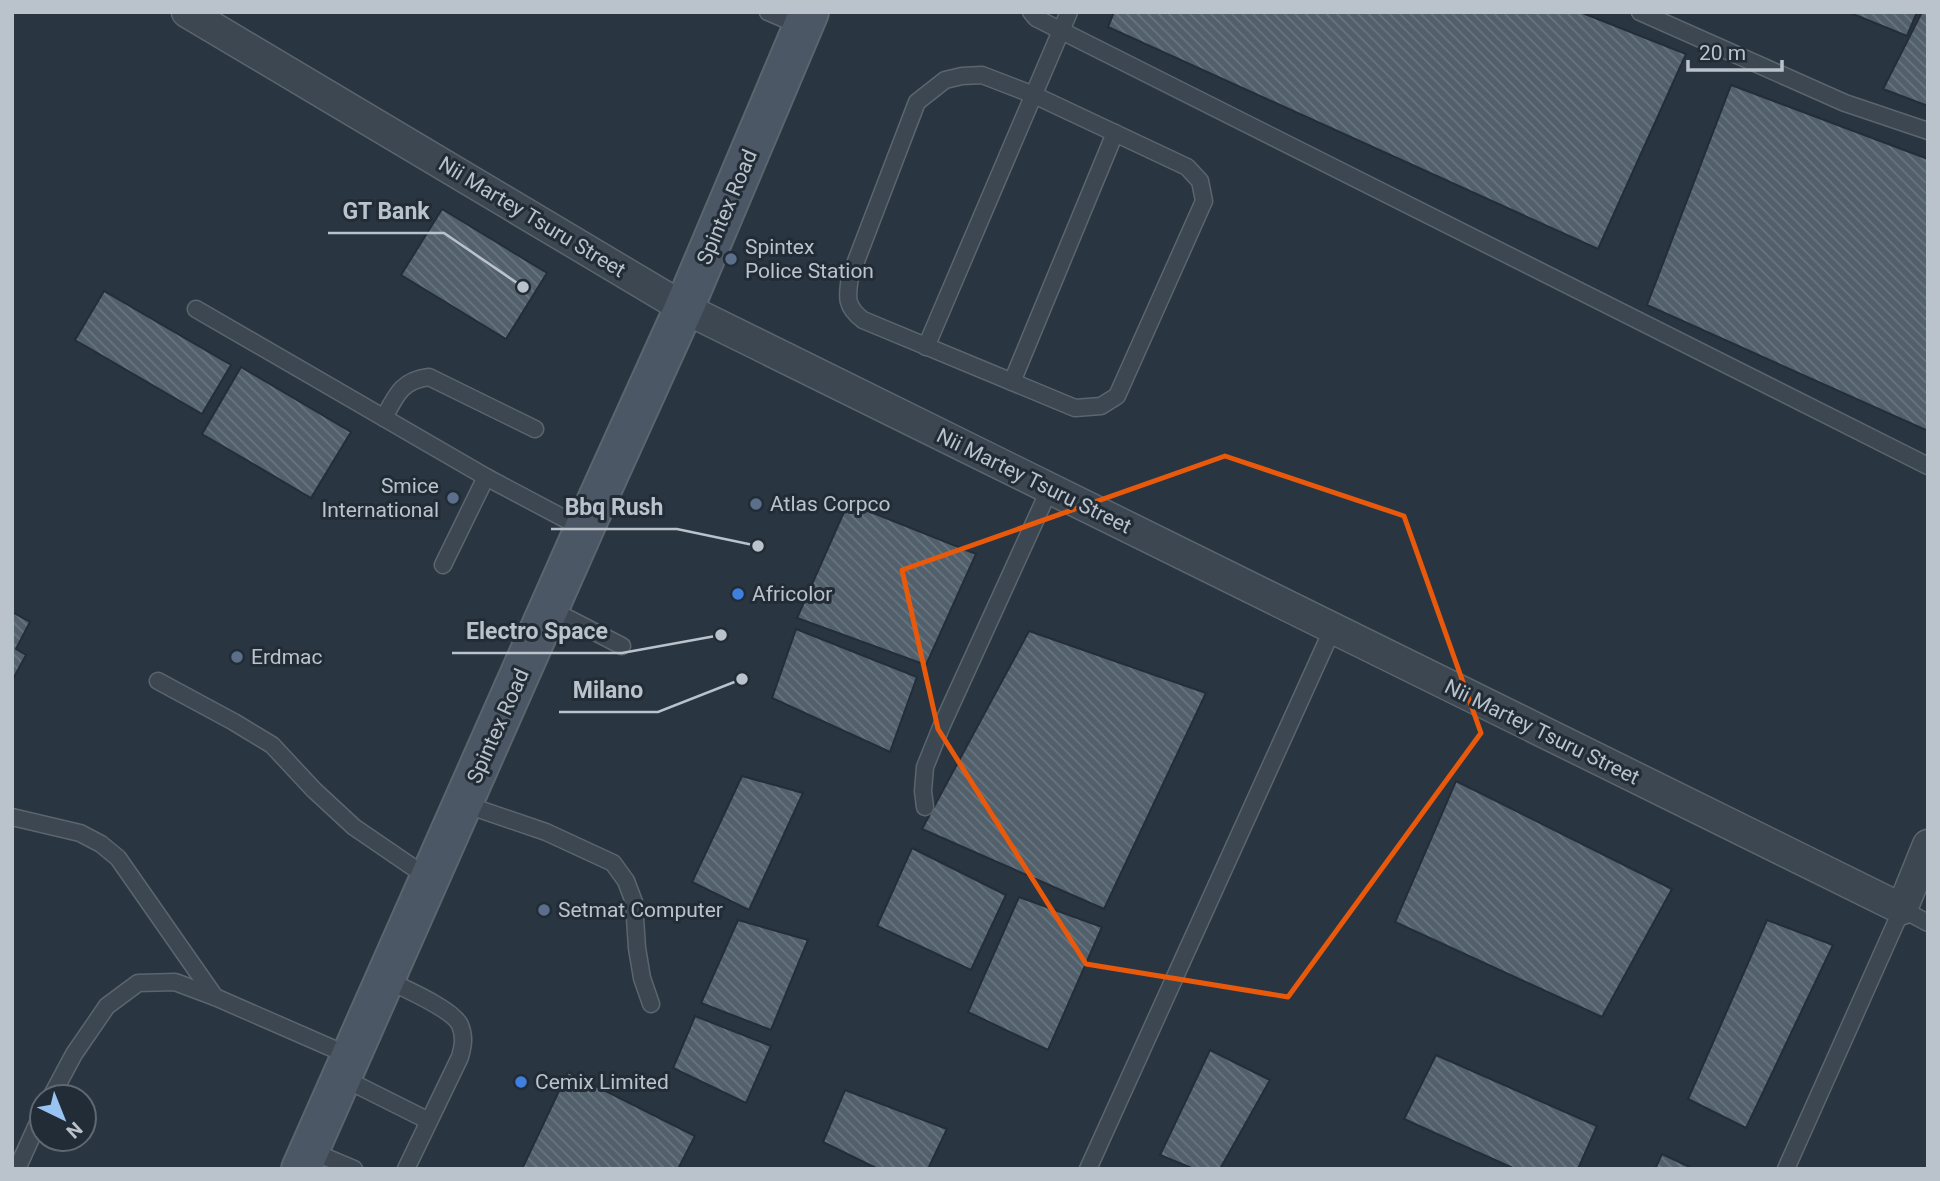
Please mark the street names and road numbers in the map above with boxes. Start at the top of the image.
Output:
street label: Spintex Road [692,146,762,268]
street label: Nii Martey Tsuru Street [434,152,630,282]
street label: Nii Martey Tsuru Street [933,423,1135,539]
street label: Spintex Road [462,665,534,787]
street label: Nii Martey Tsuru Street [1441,674,1643,790]

